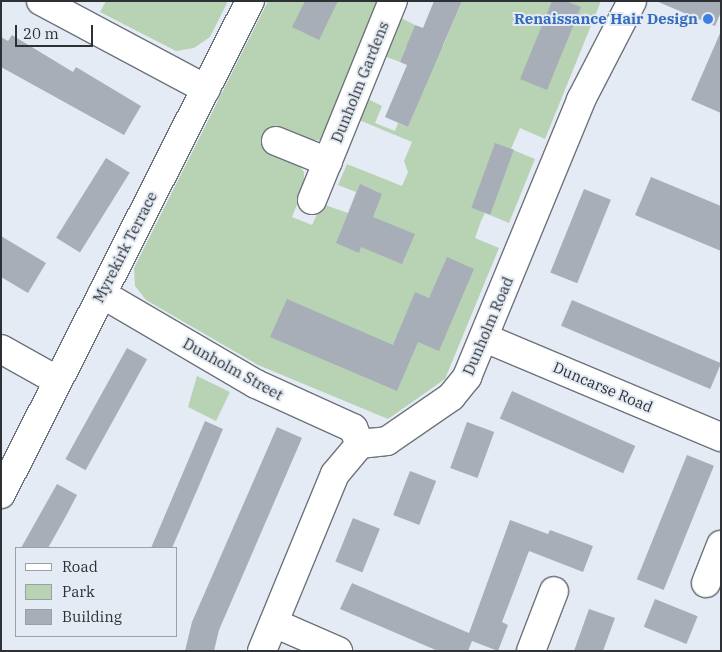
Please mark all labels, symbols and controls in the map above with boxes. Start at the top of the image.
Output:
place label: Renaissance Hair Design [514,10,698,28]
marker: Renaissance Hair Design [702,13,714,25]
scale bar [18,15,95,47]
street label: Dunholm Gardens [327,19,393,145]
text: 20 m [23,24,59,43]
street label: Myrekirk Terrace [89,188,161,306]
street label: Dunholm Road [459,274,517,378]
street label: Dunholm Street [180,334,286,404]
street label: Duncarse Road [550,358,656,416]
legend [15,547,178,637]
text: Road [62,557,98,576]
text: Park [62,582,95,601]
text: Building [62,607,122,626]

